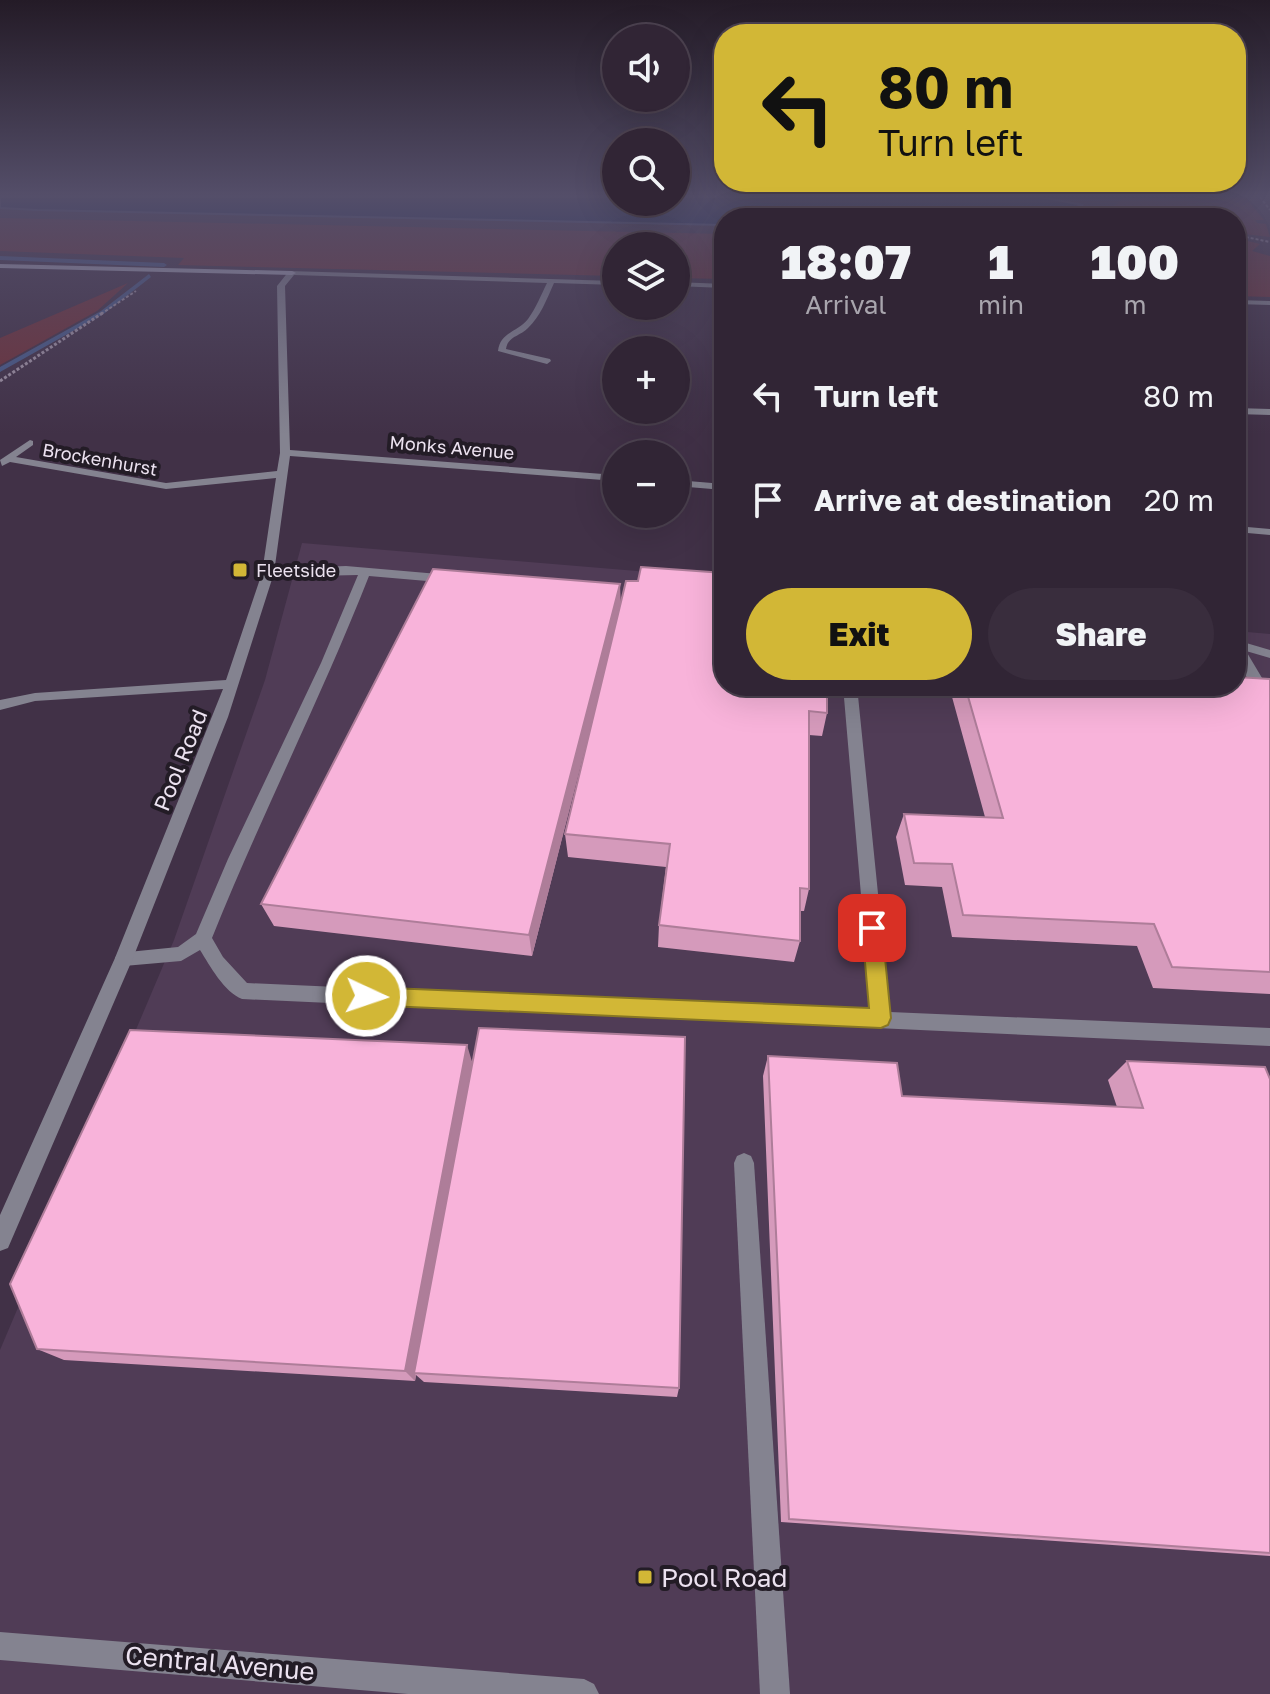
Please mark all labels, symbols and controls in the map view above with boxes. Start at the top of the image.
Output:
map controls [602,24,690,528]
button: sound [602,24,690,112]
text: 80 m [878,53,1013,120]
icon: left [746,56,850,160]
text: Turn left [878,121,1024,164]
button: search [602,128,690,216]
button: layers [602,232,690,320]
text: 18:07 [781,232,911,290]
text: 1 [988,232,1014,290]
text: 100 [1091,232,1179,290]
text: Arrival [805,289,887,320]
text: min [978,289,1024,320]
text: m [1123,289,1146,320]
button: + [602,336,690,424]
icon: left [746,374,790,418]
text: Turn left [814,378,939,414]
text: 80 m [1143,378,1214,414]
street label: Monks Avenue [389,431,515,463]
street label: Brockenhurst [41,438,159,480]
button: − [602,440,690,528]
icon: arrive [746,478,790,522]
text: Arrive at destination [814,482,1111,518]
text: 20 m [1144,482,1214,518]
place label: Fleetside [256,559,336,581]
marker: Fleetside [231,561,249,579]
button: Exit [746,588,972,680]
button: Share [988,588,1214,680]
street label: Pool Road [147,705,213,815]
pin [838,894,906,962]
icon: arrive [850,906,894,950]
position arrow [324,954,408,1038]
place label: Pool Road [661,1562,788,1593]
marker: Pool Road [636,1568,654,1586]
street label: Central Avenue [124,1639,316,1687]

